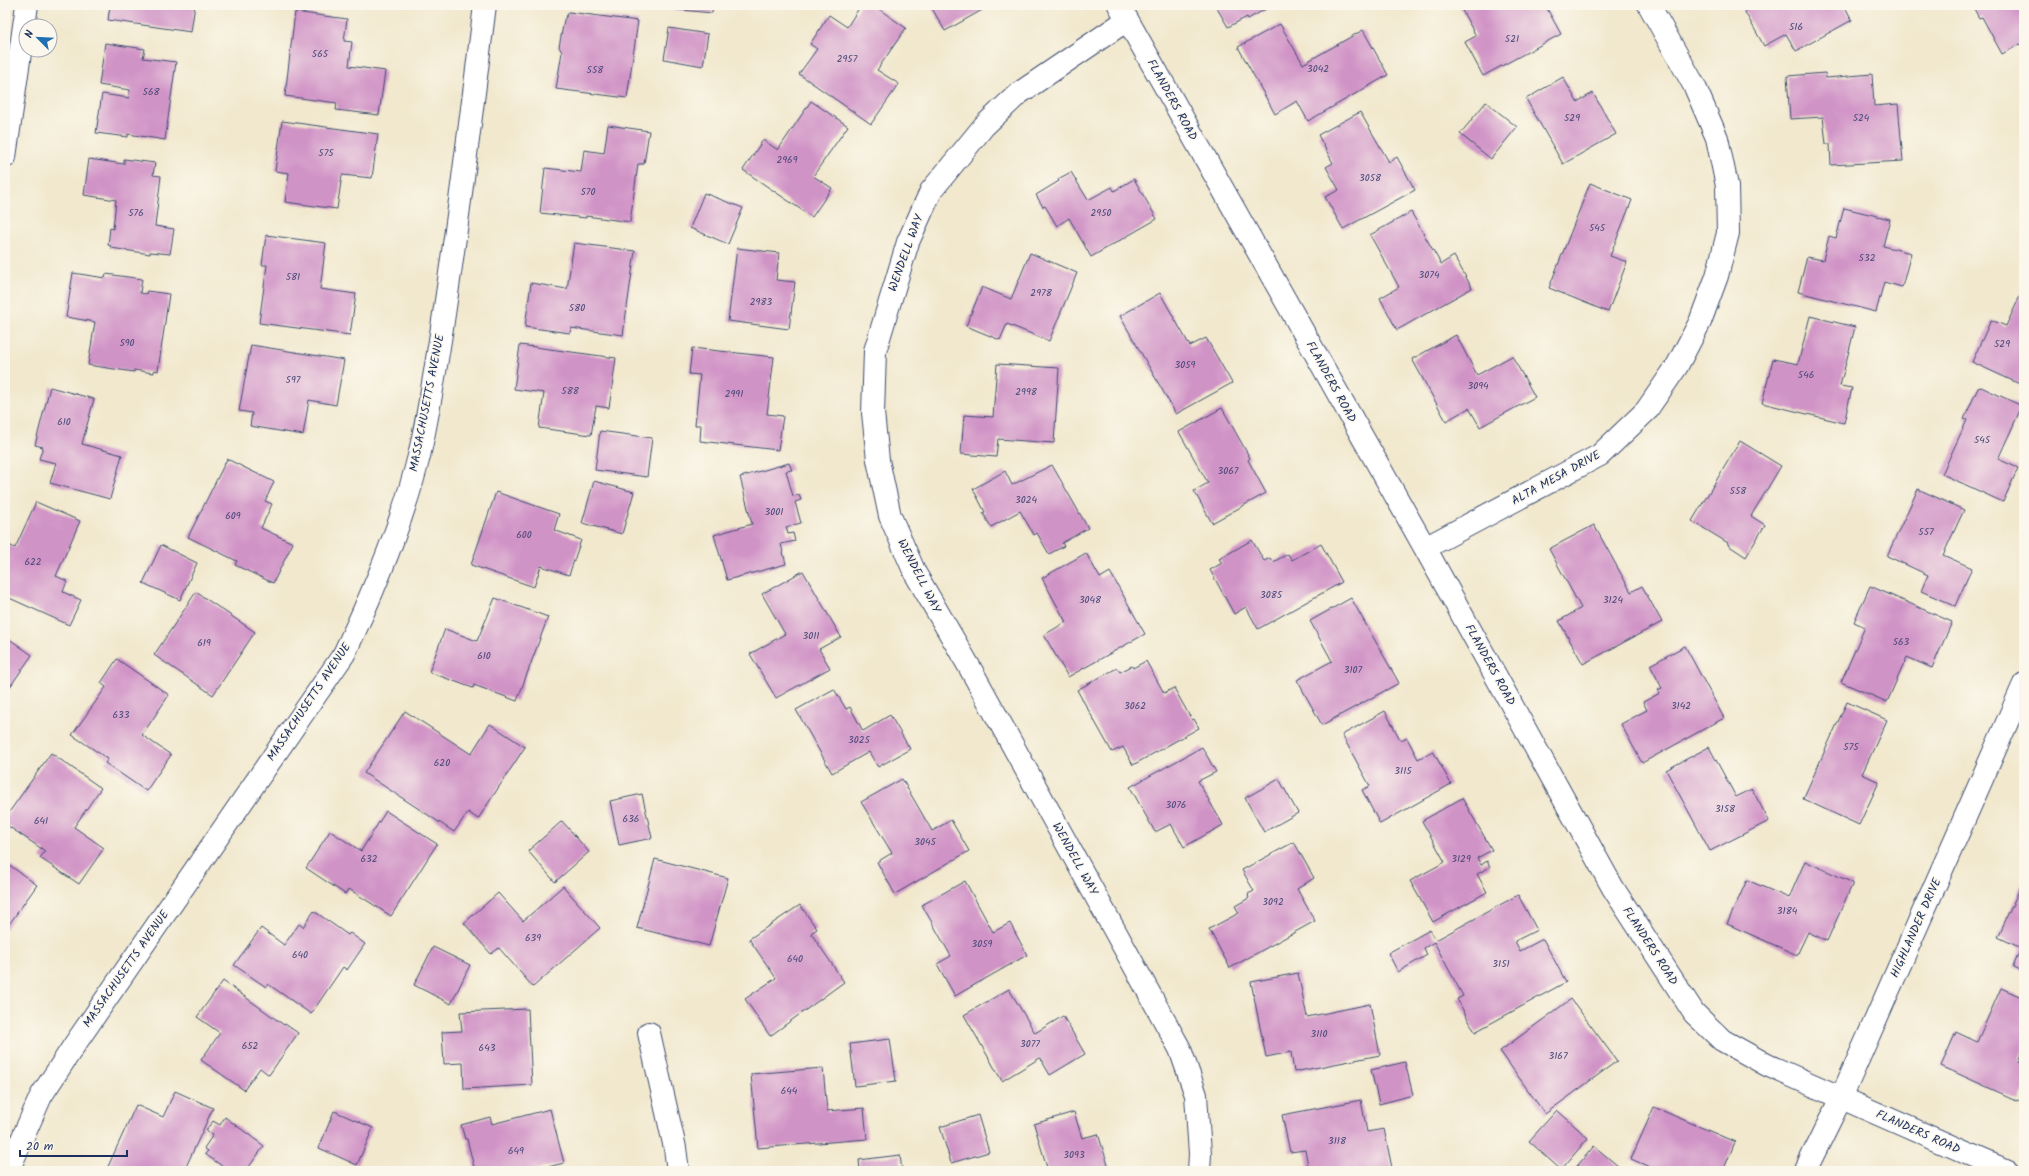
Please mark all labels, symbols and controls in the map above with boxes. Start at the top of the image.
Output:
north arrow [18,18,58,58]
house number: 516 [1789,19,1803,35]
text: N [20,27,39,41]
house number: 521 [1505,31,1519,47]
house number: 565 [312,46,329,62]
house number: 2957 [837,51,858,67]
street label: FLANDERS ROAD [1142,56,1202,144]
house number: 3042 [1307,61,1329,77]
house number: 558 [587,62,604,78]
house number: 568 [143,84,160,100]
house number: 529 [1564,110,1580,126]
house number: 524 [1853,110,1870,126]
house number: 575 [318,145,334,161]
house number: 2969 [776,152,798,168]
house number: 3058 [1359,170,1382,186]
house number: 570 [581,184,595,200]
house number: 576 [128,205,144,221]
house number: 2950 [1090,205,1112,221]
street label: WENDELL WAY [883,211,929,294]
house number: 545 [1589,220,1606,236]
house number: 532 [1859,250,1876,266]
house number: 3074 [1419,267,1440,283]
house number: 581 [286,269,300,285]
house number: 2978 [1030,285,1053,301]
house number: 2983 [750,294,772,310]
house number: 580 [569,300,585,316]
street label: MASSACHUSETTS AVENUE [404,332,450,473]
house number: 590 [119,335,135,351]
house number: 529 [1994,336,2010,352]
street label: FLANDERS ROAD [1301,338,1361,426]
house number: 3059 [1175,357,1196,373]
house number: 546 [1798,367,1814,383]
house number: 597 [286,372,301,388]
house number: 3094 [1467,378,1489,394]
house number: 588 [561,383,580,399]
house number: 2998 [1015,384,1038,400]
house number: 2991 [725,386,743,402]
house number: 610 [57,414,71,430]
house number: 545 [1974,432,1991,448]
street label: ALTA MESA DRIVE [1508,445,1605,510]
house number: 3067 [1218,463,1239,479]
house number: 558 [1730,483,1747,499]
house number: 3024 [1015,492,1038,508]
house number: 3001 [765,504,783,520]
house number: 609 [225,508,241,524]
house number: 557 [1918,524,1934,540]
house number: 600 [516,527,532,543]
street label: WENDELL WAY [892,536,946,617]
house number: 622 [24,554,42,570]
house number: 3085 [1260,587,1283,603]
house number: 3048 [1079,592,1102,608]
house number: 3124 [1603,592,1624,608]
street label: FLANDERS ROAD [1460,621,1520,709]
house number: 3011 [803,628,820,644]
house number: 563 [1893,634,1910,650]
house number: 619 [197,635,211,651]
street label: MASSACHUSETTS AVENUE [262,638,356,765]
house number: 610 [477,648,491,664]
house number: 3107 [1344,662,1363,678]
house number: 3062 [1124,698,1146,714]
house number: 3142 [1671,698,1691,714]
house number: 633 [113,707,130,723]
house number: 3025 [848,732,871,748]
house number: 575 [1843,739,1859,755]
house number: 620 [434,755,450,771]
house number: 3115 [1394,763,1412,779]
house number: 3076 [1166,797,1186,813]
house number: 3158 [1715,801,1736,817]
house number: 636 [623,811,639,827]
house number: 641 [34,813,48,829]
street label: WENDELL WAY [1047,819,1103,900]
house number: 3045 [914,834,936,850]
house number: 632 [360,851,378,867]
house number: 3129 [1451,851,1471,867]
street label: HIGHLANDER DRIVE [1885,874,1947,981]
house number: 3092 [1262,894,1284,910]
street label: FLANDERS ROAD [1617,903,1683,989]
house number: 3184 [1777,903,1798,919]
street label: MASSACHUSETTS AVENUE [78,906,174,1032]
house number: 639 [525,930,541,946]
house number: 3059 [972,936,993,952]
house number: 640 [292,947,308,963]
house number: 640 [787,951,803,967]
house number: 3151 [1492,956,1510,972]
house number: 3110 [1311,1026,1328,1042]
house number: 3077 [1020,1036,1040,1052]
house number: 652 [242,1038,259,1054]
house number: 643 [479,1040,496,1056]
house number: 3167 [1548,1048,1568,1064]
house number: 644 [781,1083,798,1099]
street label: FLANDERS ROAD [1873,1105,1963,1159]
scale bar [20,1132,127,1158]
house number: 3118 [1328,1133,1347,1149]
text: 20 m [26,1137,54,1156]
house number: 649 [508,1143,524,1159]
house number: 3093 [1063,1147,1085,1163]

